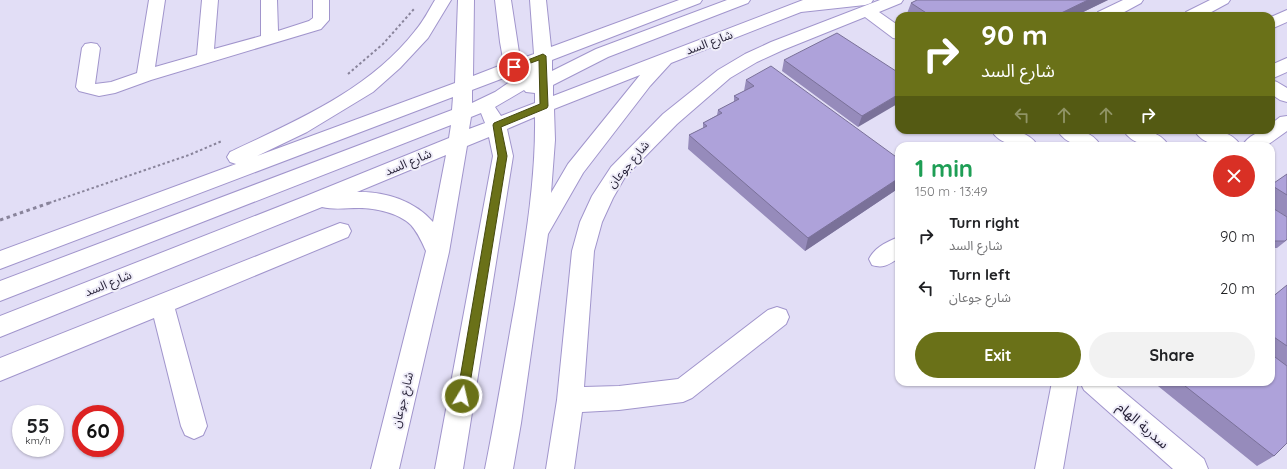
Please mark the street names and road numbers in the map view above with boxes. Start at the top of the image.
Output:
street label: شارع السد [683,27,735,59]
street label: شارع جوعان [604,137,654,192]
street label: شارع السد [382,145,434,180]
street label: شارع السد [82,267,134,301]
street label: شارع جوعان [388,370,418,430]
street label: سدرية الهام [1112,398,1173,454]

